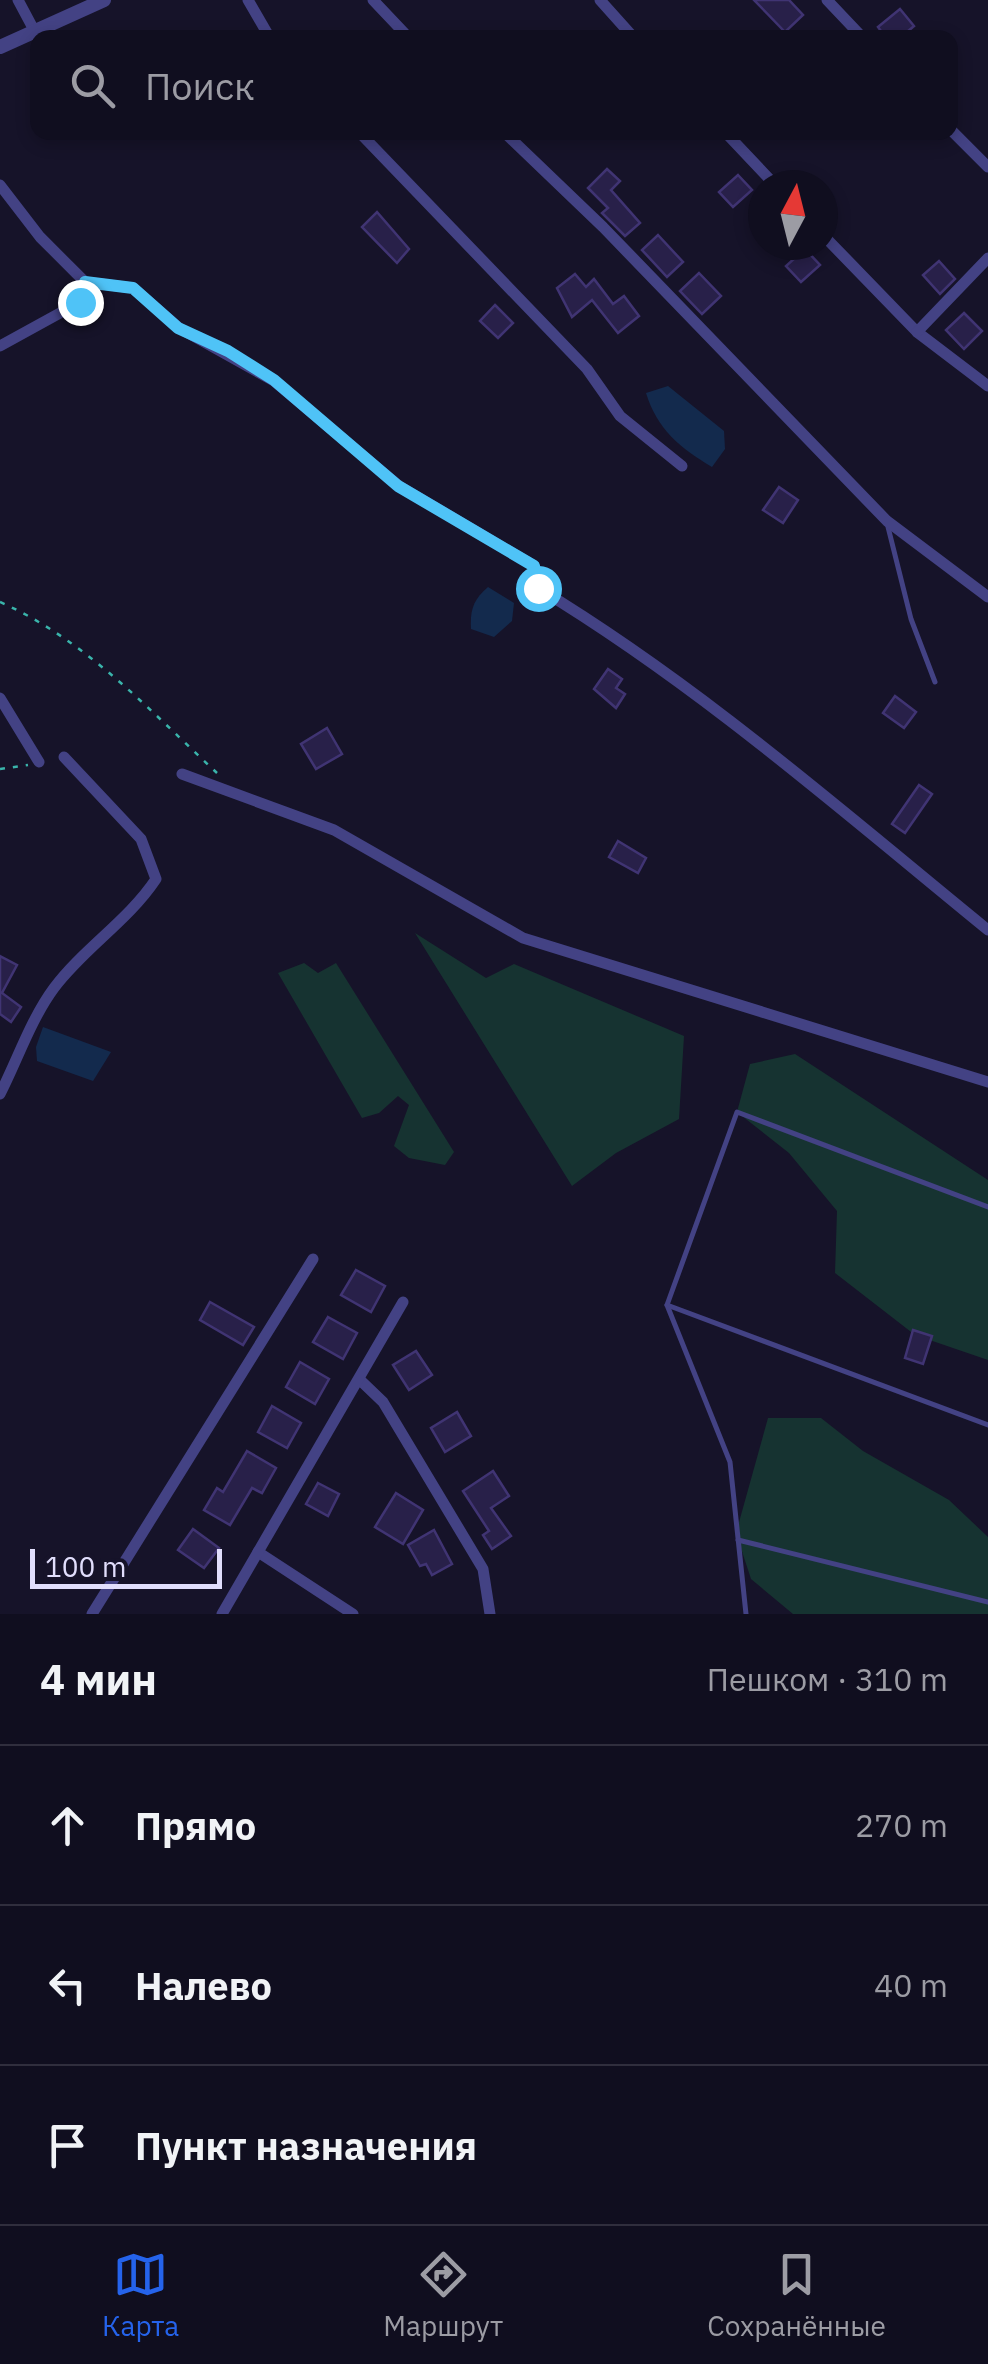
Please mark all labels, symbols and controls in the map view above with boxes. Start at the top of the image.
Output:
search box [30,30,958,140]
icon: search [65,58,120,113]
text: Поиск [145,61,255,110]
north arrow [748,170,838,260]
route end [58,280,104,326]
route start [516,566,562,612]
scale bar [30,1544,222,1588]
text: 100 m [45,1548,126,1585]
text: 4 мин [40,1652,157,1707]
text: Пешком · 310 m [707,1658,948,1700]
icon: ahead [40,1798,95,1853]
text: Прямо [135,1801,256,1850]
text: 270 m [855,1804,948,1846]
icon: left [40,1958,95,2013]
text: Налево [135,1961,272,2010]
text: 40 m [874,1964,948,2006]
icon: arrive [40,2118,95,2173]
text: Пункт назначения [135,2121,477,2170]
tab: Карта [102,2247,179,2344]
tab: Маршрут [383,2247,503,2344]
tab: Сохранённые [707,2247,886,2344]

